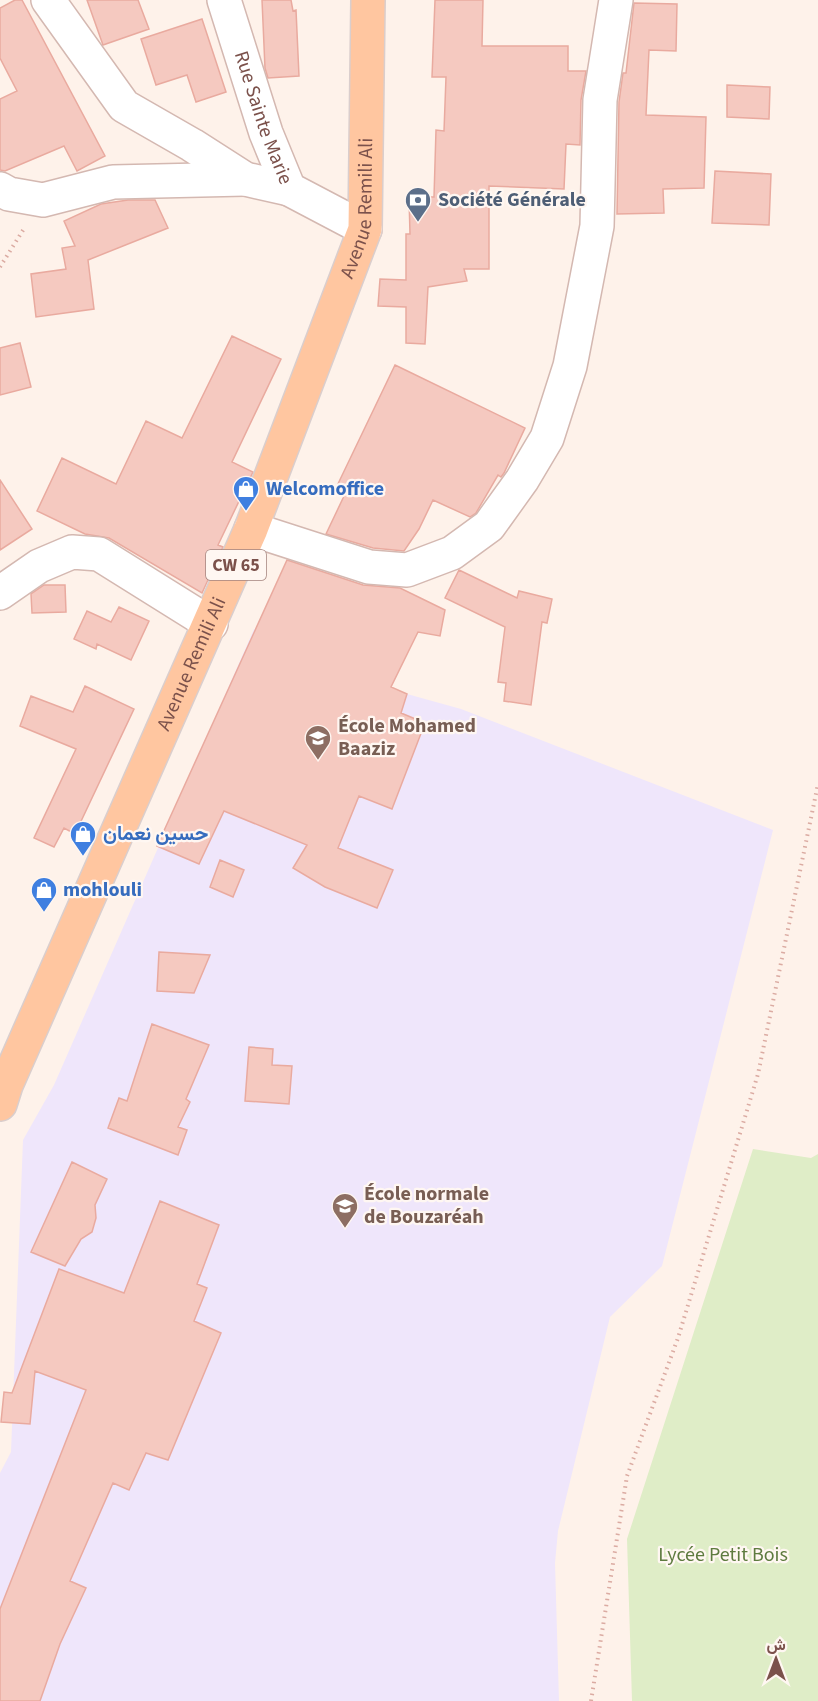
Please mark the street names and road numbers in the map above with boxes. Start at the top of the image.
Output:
street label: Rue Sainte Marie [227,47,300,189]
street label: Avenue Remili Ali [333,138,380,283]
road number: CW 65 [206,550,266,580]
street label: Avenue Remili Ali [150,593,233,735]

